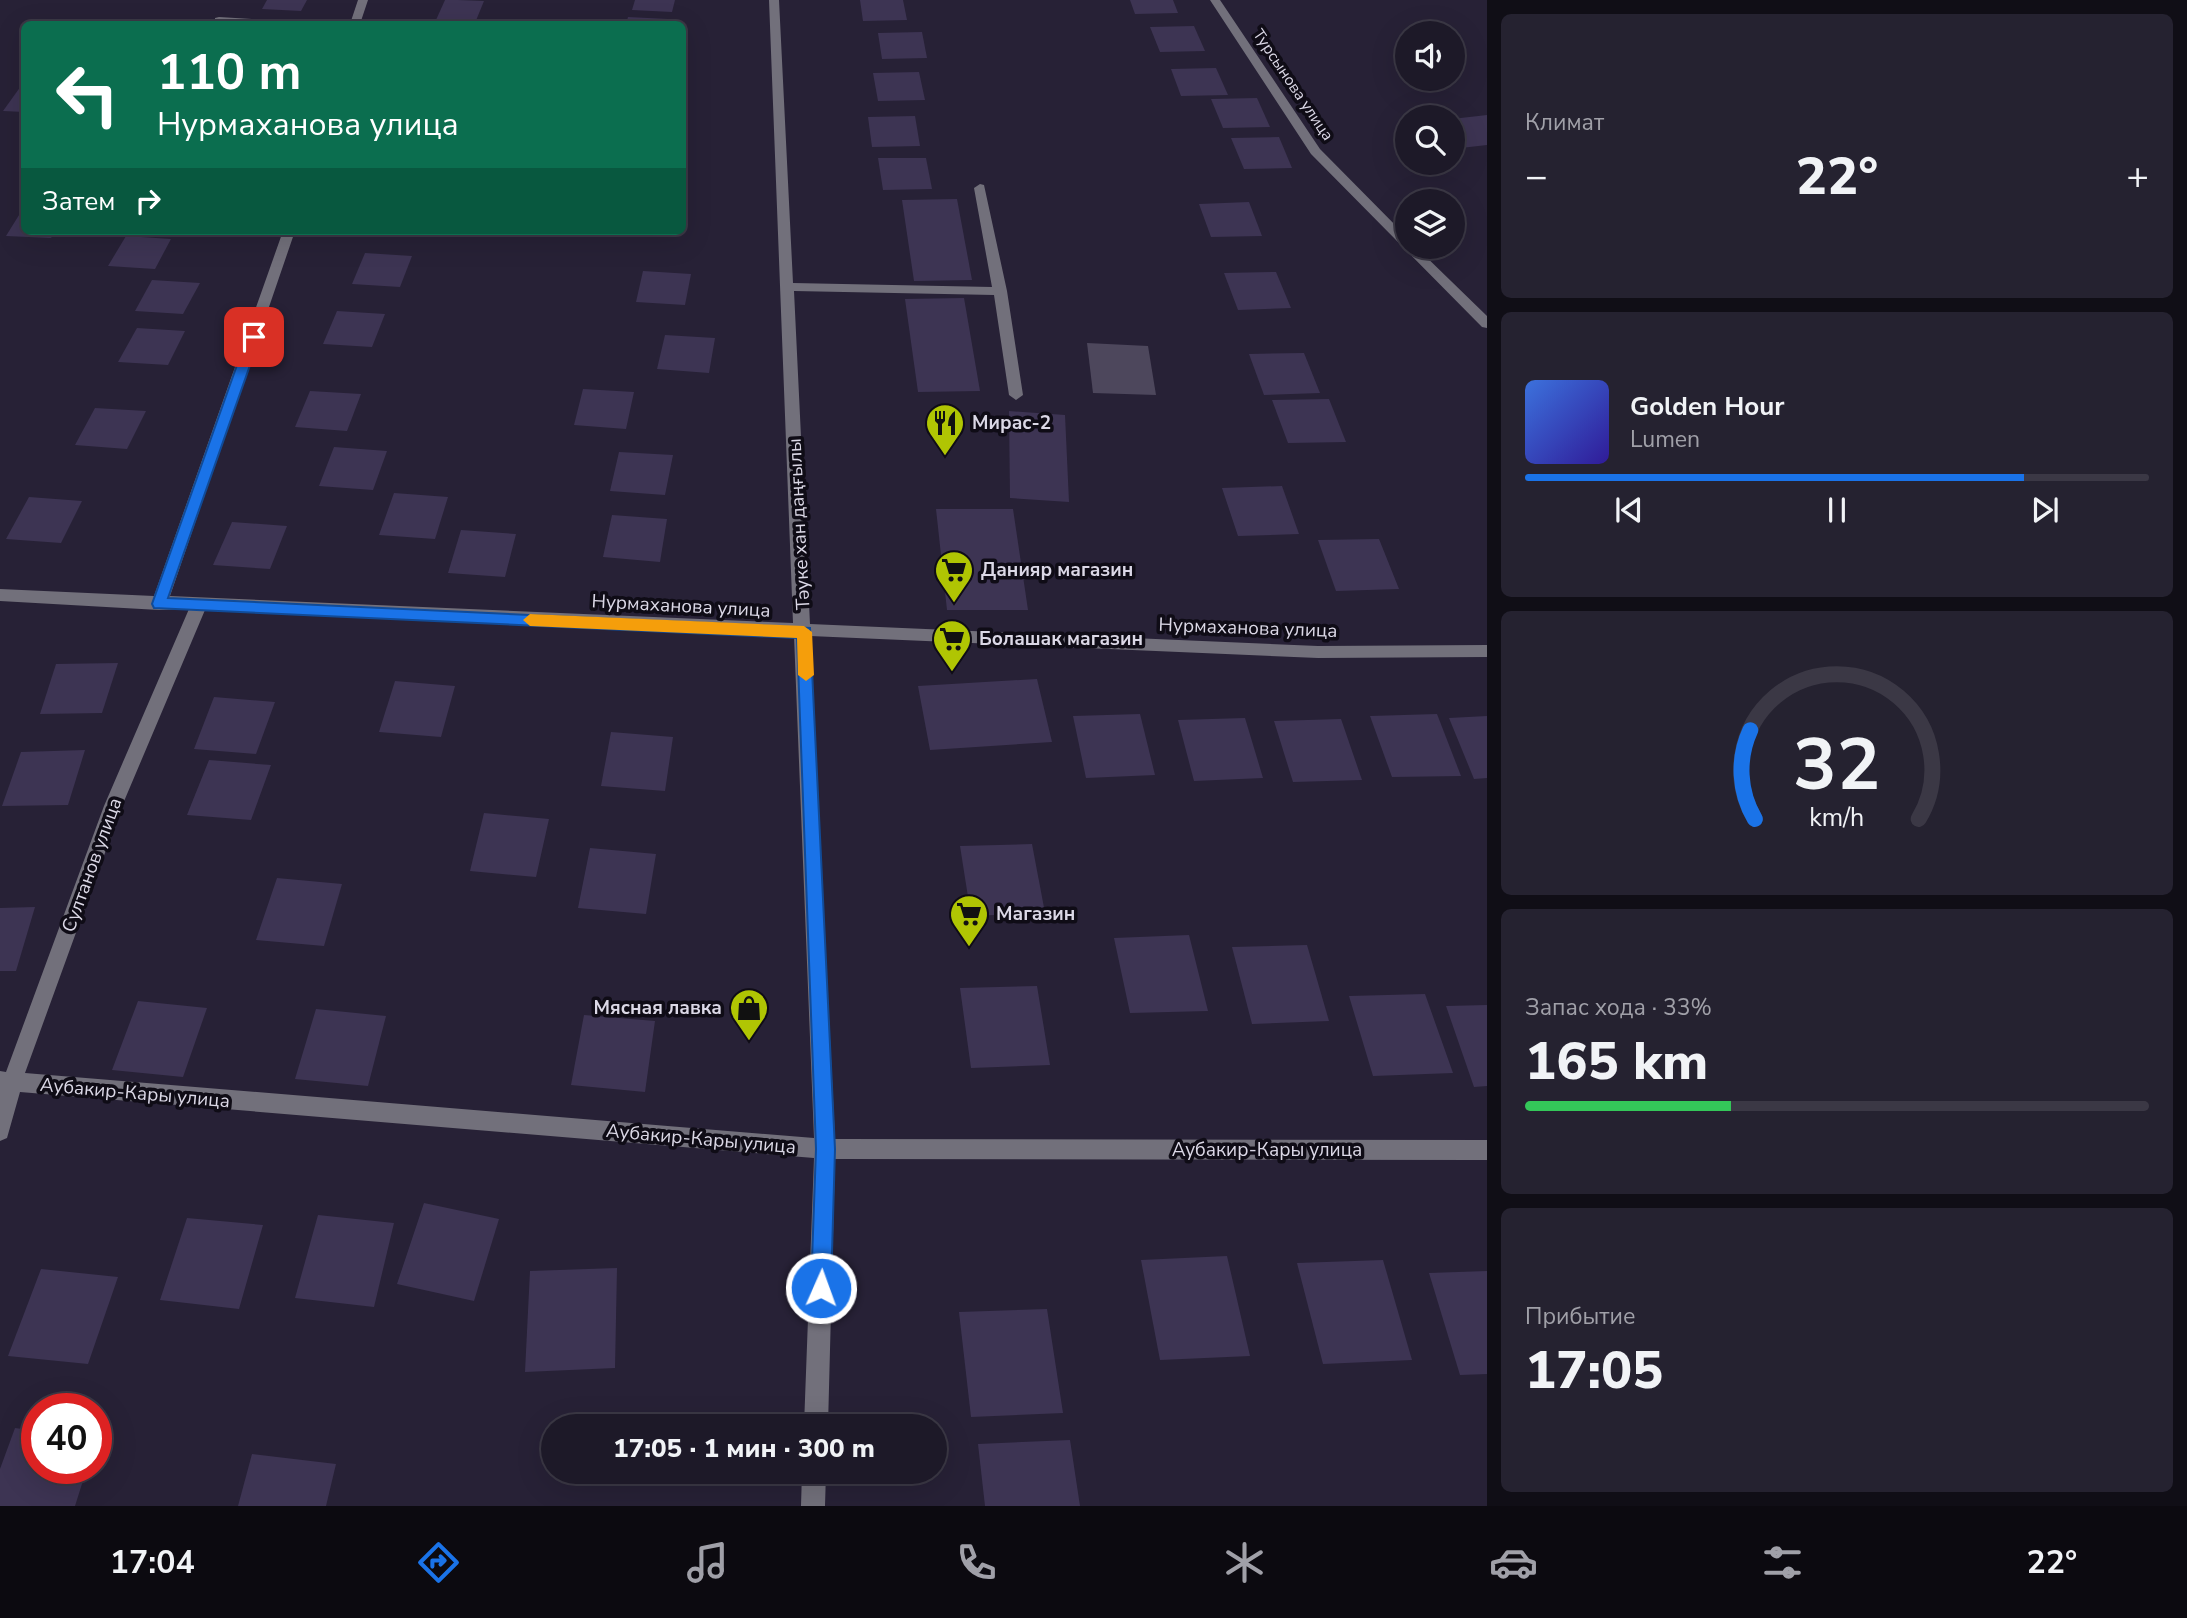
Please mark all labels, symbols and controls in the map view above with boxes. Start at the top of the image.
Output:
map controls [1395,21,1465,259]
button: sound [1395,21,1465,91]
street label: Турсынова улица [1247,25,1339,145]
text: 110 m [157,39,301,106]
icon: left [42,49,133,140]
text: Нурмаханова улица [157,103,459,146]
button: search [1395,105,1465,175]
text: Климат [1525,107,1604,138]
text: 22° [1796,141,1878,212]
text: − [1525,151,1548,202]
text: + [2126,151,2149,202]
icon: right [129,182,167,220]
text: Затем [42,184,115,219]
button: layers [1395,189,1465,259]
pin [224,307,284,367]
icon: arrive [235,318,273,356]
text: Golden Hour [1630,389,1785,424]
restaurant icon: Мирас-2 [924,402,966,457]
place label: Мирас-2 [972,410,1051,436]
text: Lumen [1630,424,1700,455]
street label: Тәуке хан даңғылы [782,437,816,611]
icon: previous [1610,491,1648,529]
icon: pause [1818,491,1856,529]
icon: next [2026,491,2064,529]
supermarket icon: Данияр магазин [933,549,975,604]
place label: Данияр магазин [981,557,1133,583]
street label: Нурмаханова улица [591,588,771,624]
street label: Нурмаханова улица [1158,612,1338,644]
supermarket icon: Болашак магазин [931,618,973,673]
place label: Болашак магазин [979,626,1143,652]
text: 32 [1793,715,1881,815]
street label: Султанов улица [56,794,128,936]
text: km/h [1809,801,1865,835]
supermarket icon: Магазин [948,893,990,948]
place label: Магазин [996,901,1075,927]
shop icon: Мясная лавка [728,987,770,1042]
text: Запас хода · 33% [1525,992,1712,1023]
place label: Мясная лавка [594,995,722,1021]
text: 165 km [1525,1026,1708,1097]
street label: Аубакир-Кары улица [39,1072,231,1114]
street label: Аубакир-Кары улица [605,1118,797,1160]
street label: Аубакир-Кары улица [1172,1137,1362,1163]
position arrow [784,1251,858,1325]
text: Прибытие [1525,1301,1635,1332]
text: 17:05 [1525,1335,1663,1406]
speed limit sign: 40 [21,1393,112,1484]
text: 17:05 · 1 мин · 300 m [613,1431,875,1466]
icon: directions [414,1538,463,1587]
icon: music [683,1538,732,1587]
icon: phone [952,1538,1001,1587]
icon: climate [1220,1538,1269,1587]
icon: car [1489,1538,1538,1587]
icon: filters [1758,1538,1807,1587]
text: 17:04 [110,1541,195,1584]
text: 22° [2027,1541,2077,1584]

